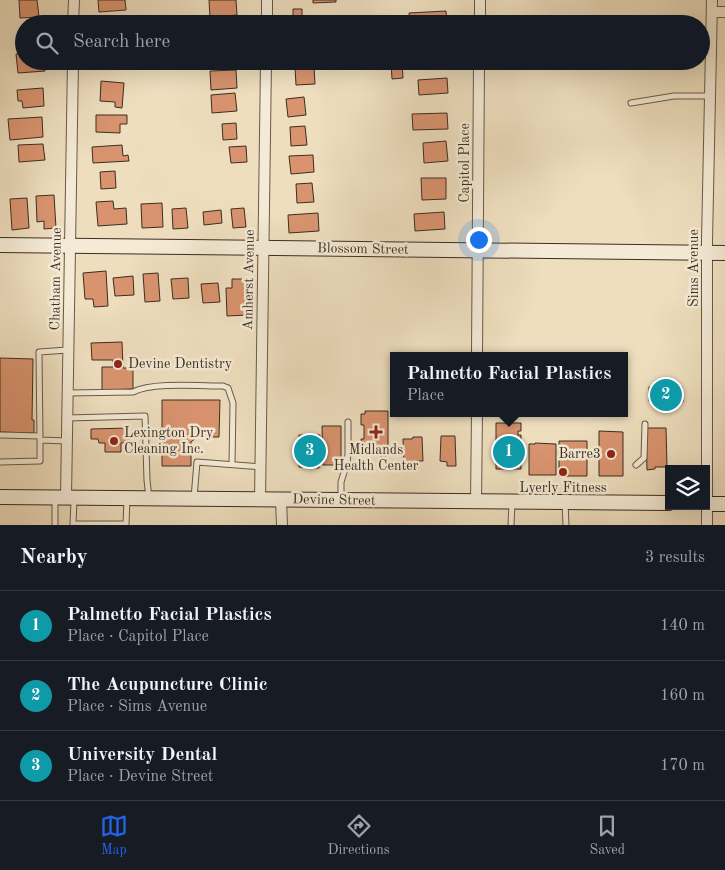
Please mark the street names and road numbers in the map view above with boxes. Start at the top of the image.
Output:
street label: Capitol Place [458,123,472,203]
street label: Chatham Avenue [48,227,64,331]
street label: Amherst Avenue [241,229,257,331]
street label: Sims Avenue [687,229,701,307]
street label: Blossom Street [317,241,409,257]
street label: Devine Street [292,492,376,508]

